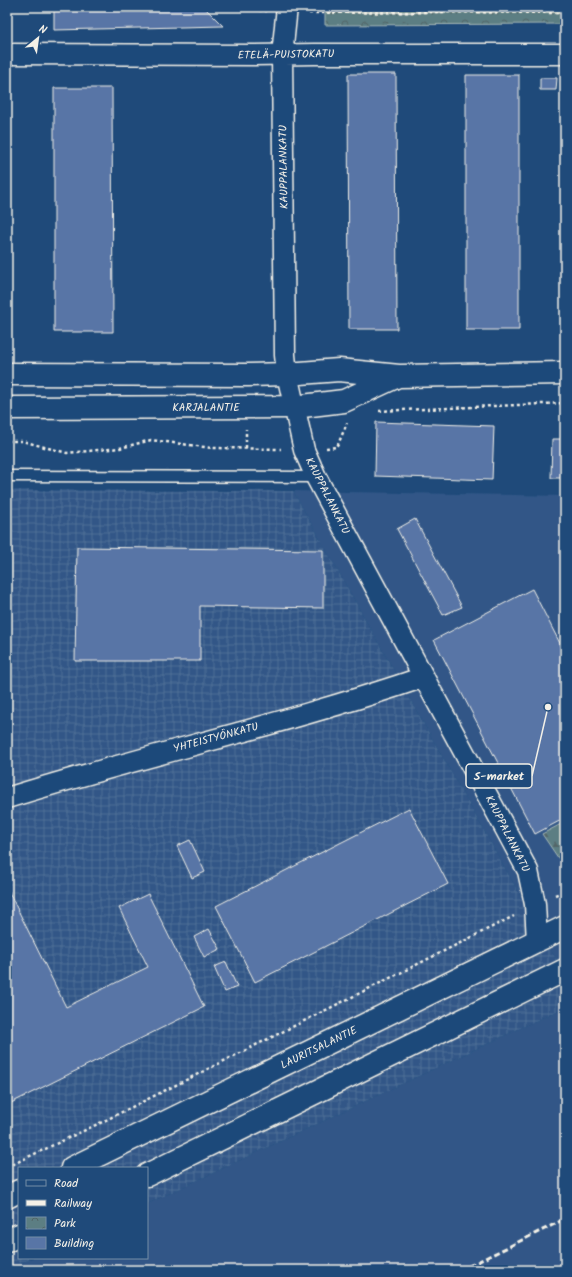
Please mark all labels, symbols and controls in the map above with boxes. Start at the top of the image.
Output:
north arrow [18,18,58,58]
text: N [35,21,50,40]
street label: ETELÄ-PUISTOKATU [238,45,335,65]
street label: KAUPPALANKATU [274,124,294,209]
street label: KARJALANTIE [172,399,240,417]
street label: KAUPPALANKATU [300,454,354,538]
street label: YHTEISTYÖNKATU [171,718,261,758]
callout: S-market [466,764,532,788]
text: S-market [474,767,525,786]
street label: KAUPPALANKATU [480,792,534,876]
street label: LAURITSALANTIE [278,1021,361,1074]
legend [18,1167,148,1259]
text: Road [54,1174,79,1193]
text: Railway [54,1194,92,1213]
text: Park [54,1214,76,1233]
text: Building [54,1234,94,1253]

